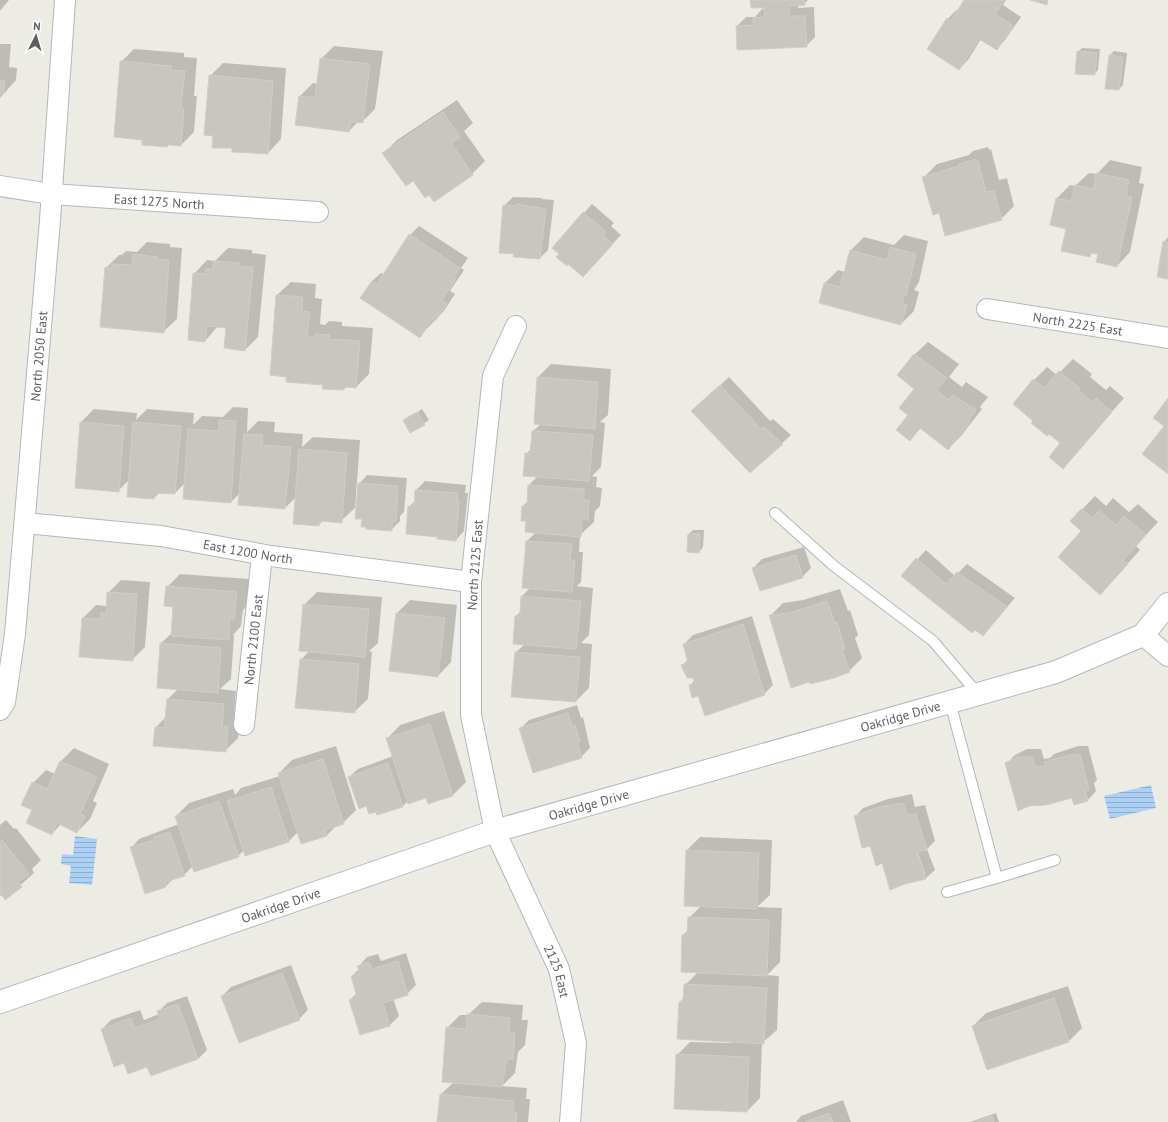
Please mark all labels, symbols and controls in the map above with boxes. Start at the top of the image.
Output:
north arrow [16,16,56,56]
text: N [33,19,41,33]
street label: East 1275 North [113,190,205,213]
street label: North 2225 East [1032,308,1125,339]
street label: North 2050 East [26,310,51,402]
street label: North 2125 East [463,519,487,611]
street label: East 1200 North [202,535,294,567]
street label: North 2100 East [240,593,266,685]
street label: Oakridge Drive [858,697,942,736]
street label: Oakridge Drive [546,785,631,824]
street label: Oakridge Drive [239,883,323,927]
street label: 2125 East [540,941,574,1000]

